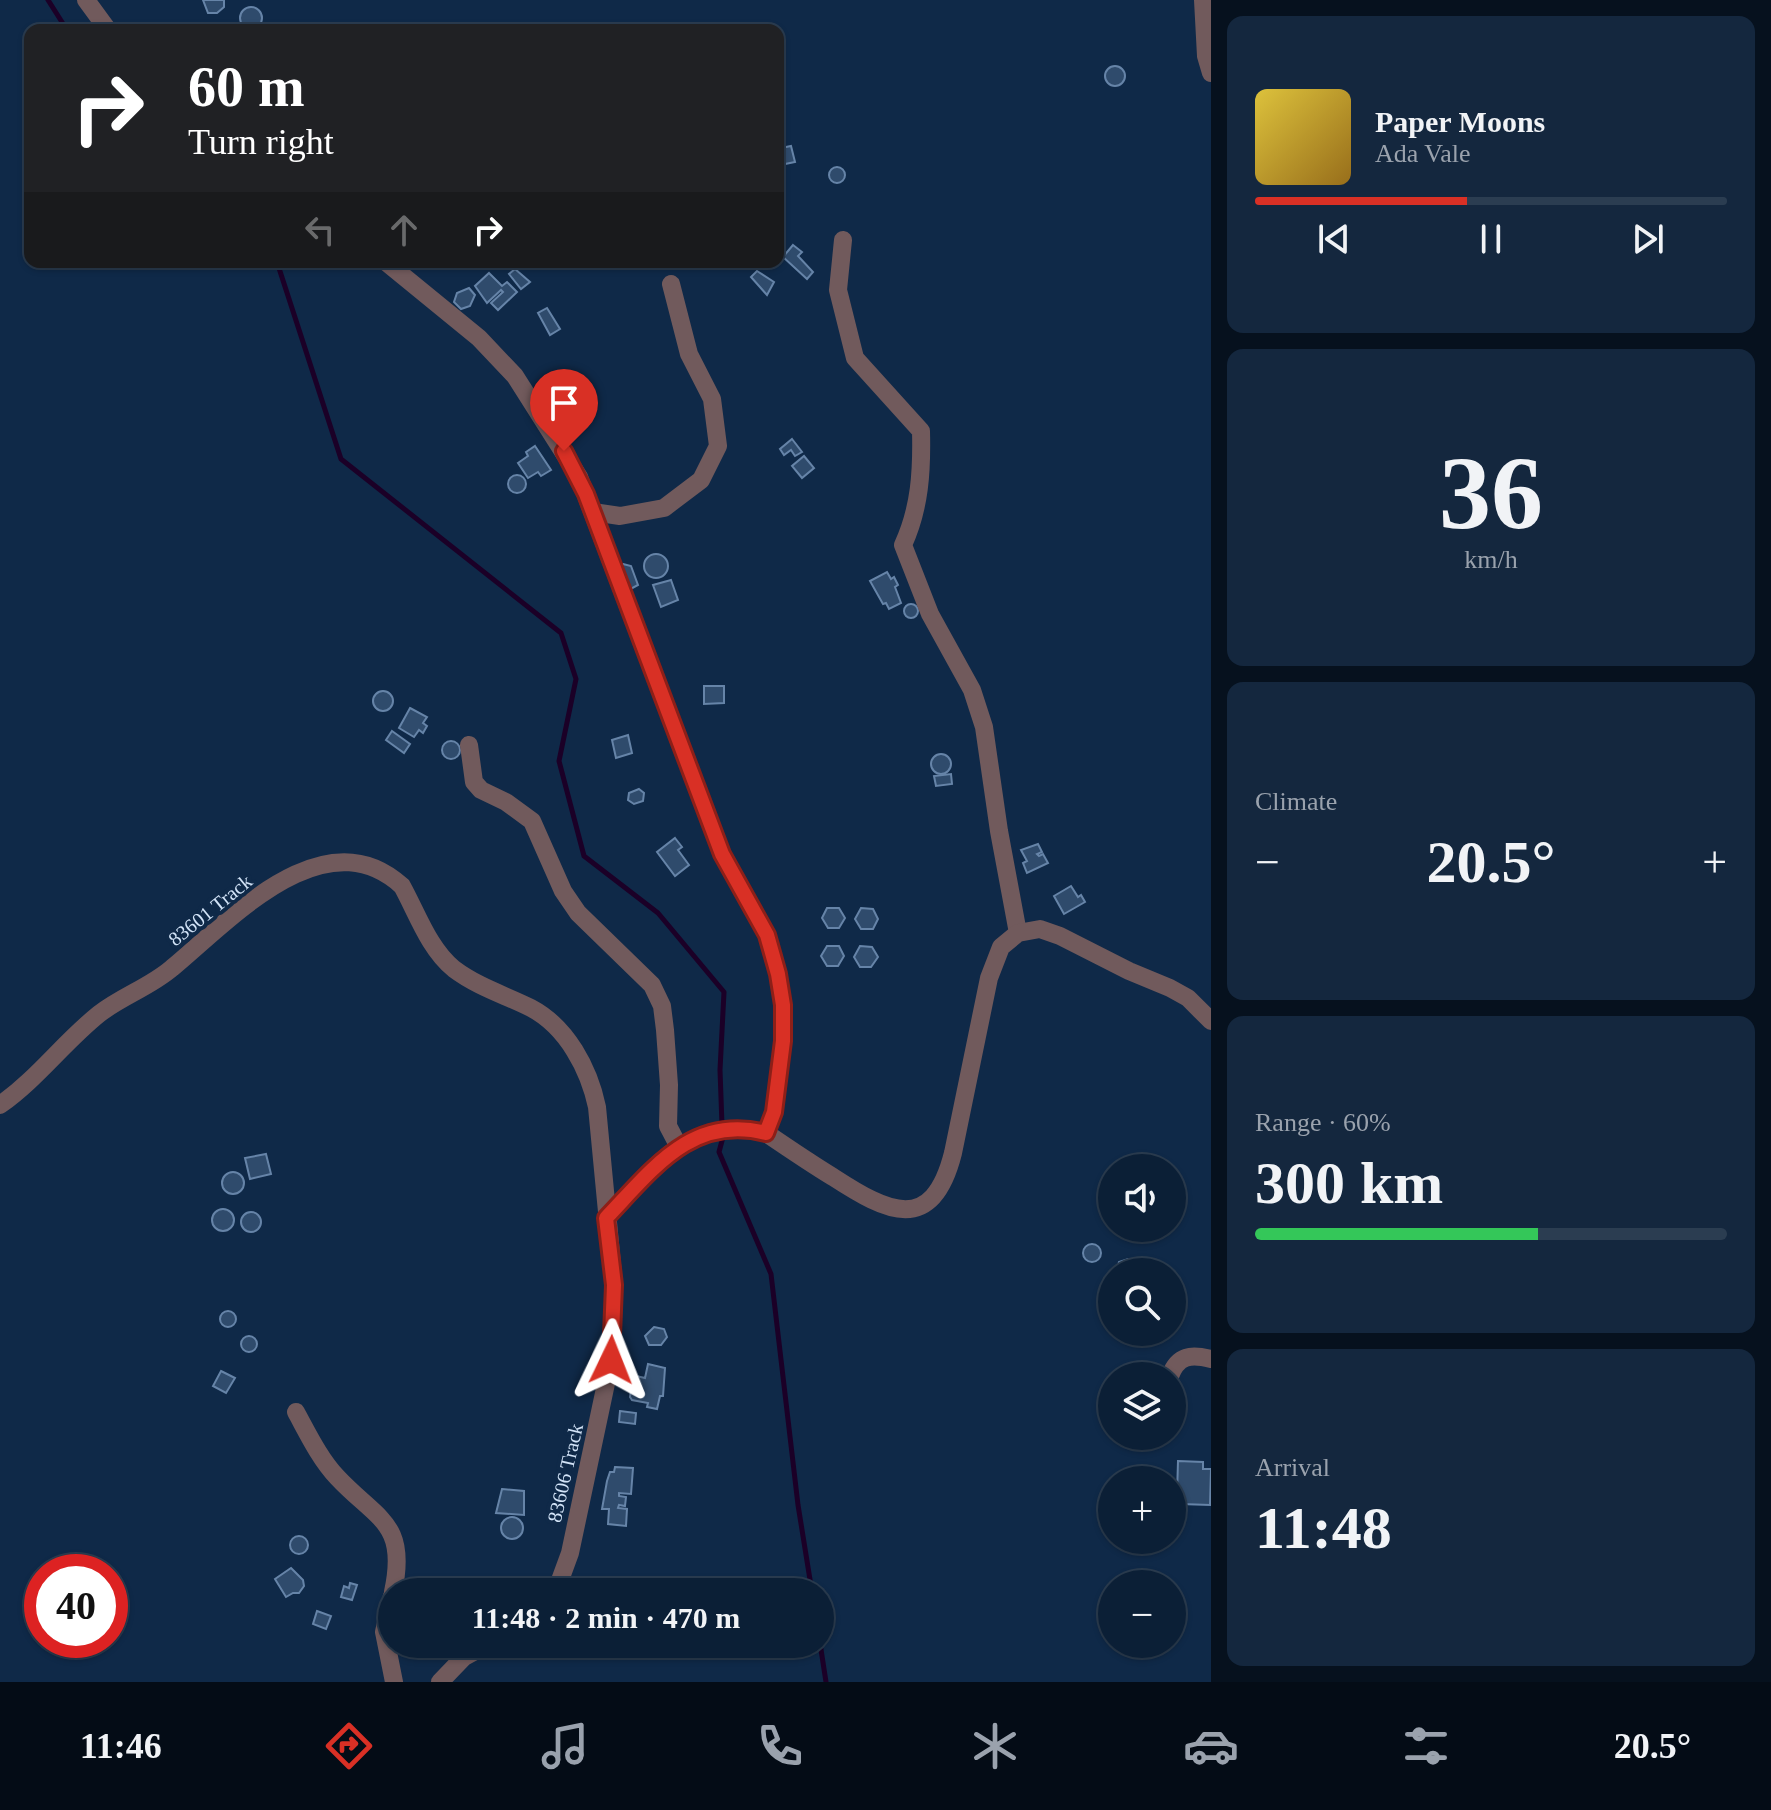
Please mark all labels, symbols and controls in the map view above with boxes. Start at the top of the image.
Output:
icon: right [56,56,160,160]
text: 60 m [188,56,305,118]
text: Paper Moons [1375,105,1545,138]
text: Turn right [188,122,334,162]
text: Ada Vale [1375,139,1471,168]
icon: left [298,208,342,252]
icon: ahead [382,208,426,252]
icon: right [466,208,510,252]
icon: previous [1312,217,1356,261]
icon: pause [1469,217,1513,261]
icon: next [1626,217,1670,261]
pin [530,369,598,451]
icon: arrive [542,381,586,425]
text: 36 [1439,435,1543,550]
text: km/h [1464,545,1518,574]
text: Climate [1255,787,1337,816]
text: 20.5° [1427,829,1556,895]
text: − [1255,838,1280,887]
text: + [1702,838,1727,887]
street label: 83601 Track [164,870,256,950]
text: Range · 60% [1255,1108,1391,1137]
text: 300 km [1255,1150,1443,1216]
map controls [1098,1154,1186,1658]
button: sound [1098,1154,1186,1242]
button: search [1098,1258,1186,1346]
position arrow [569,1318,653,1402]
button: layers [1098,1362,1186,1450]
street label: 83606 Track [543,1422,587,1524]
text: Arrival [1255,1453,1330,1482]
button: + [1098,1466,1186,1554]
text: 11:48 [1255,1495,1392,1561]
speed limit sign: 40 [24,1554,128,1658]
button: − [1098,1570,1186,1658]
text: 11:48 · 2 min · 470 m [472,1601,740,1634]
icon: directions [321,1718,377,1774]
icon: music [537,1718,593,1774]
icon: phone [752,1718,808,1774]
icon: climate [967,1718,1023,1774]
icon: car [1183,1718,1239,1774]
icon: filters [1398,1718,1454,1774]
text: 11:46 [80,1726,162,1766]
text: 20.5° [1614,1726,1691,1766]

